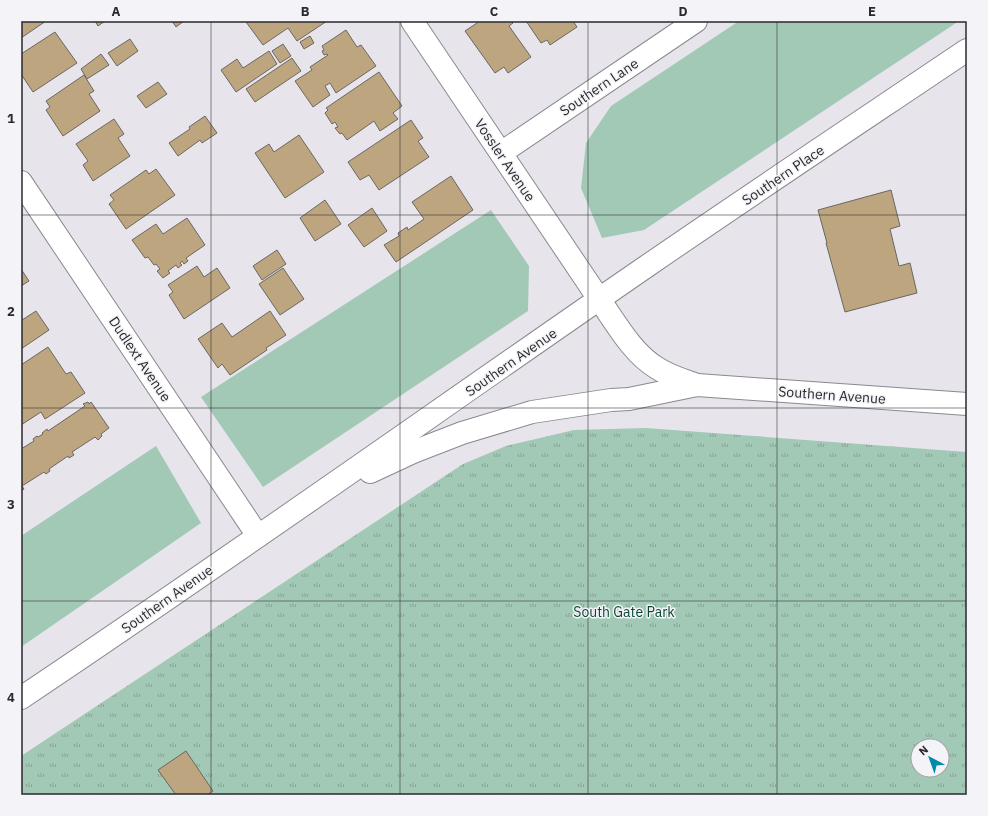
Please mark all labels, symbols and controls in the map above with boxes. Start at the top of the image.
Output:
text: A [112,3,121,20]
text: B [301,3,310,20]
text: C [490,3,499,20]
text: D [678,3,688,20]
text: E [868,3,876,20]
street label: Southern Lane [556,54,642,120]
text: 1 [7,110,15,127]
street label: Vossler Avenue [471,115,540,205]
street label: Southern Place [738,141,828,209]
text: 2 [7,303,15,320]
street label: Dudlext Avenue [105,313,175,405]
street label: Southern Avenue [462,324,560,400]
street label: Southern Avenue [778,382,887,408]
text: 3 [7,496,15,513]
street label: Southern Avenue [118,561,216,637]
park label: South Gate Park [573,603,675,621]
text: 4 [7,689,15,706]
north arrow [910,738,950,778]
text: N [916,743,931,758]

